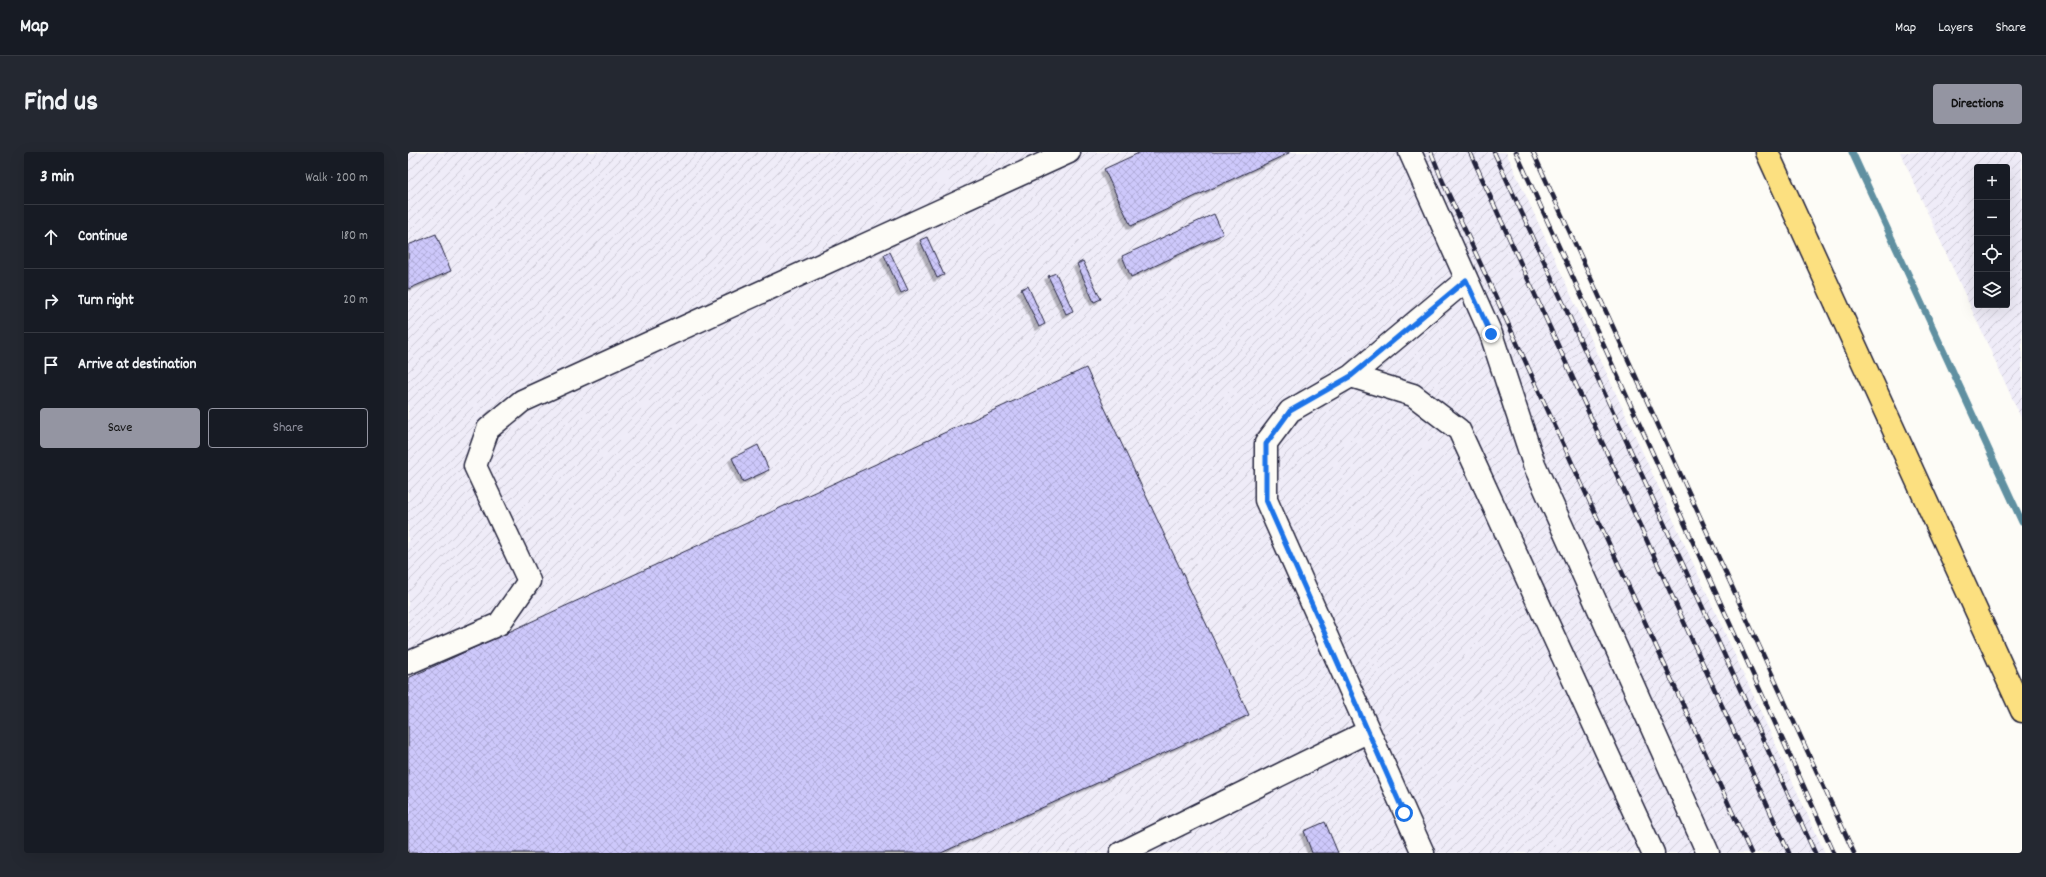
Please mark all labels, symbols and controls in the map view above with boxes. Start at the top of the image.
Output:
text: Map [20,14,49,41]
text: Map [1895,18,1916,38]
text: Layers [1938,18,1973,38]
text: Share [1995,18,2026,38]
text: Find us [24,84,98,124]
button: Directions [1933,84,2022,124]
map controls [1974,164,2010,308]
button: + [1974,164,2010,200]
text: 3 min [40,166,74,190]
text: Walk · 200 m [305,169,368,188]
button: − [1974,200,2010,236]
icon: ahead [40,226,62,248]
text: Continue [78,226,127,248]
text: 180 m [341,227,368,246]
button: locate [1974,236,2010,272]
button: layers [1974,272,2010,308]
icon: right [40,290,62,312]
text: Turn right [78,290,134,312]
text: 20 m [343,291,368,310]
route end [1482,325,1500,343]
icon: arrive [40,354,62,376]
text: Arrive at destination [78,354,196,376]
button: Save [40,408,200,448]
button: Share [208,408,368,448]
route start [1395,804,1413,822]

